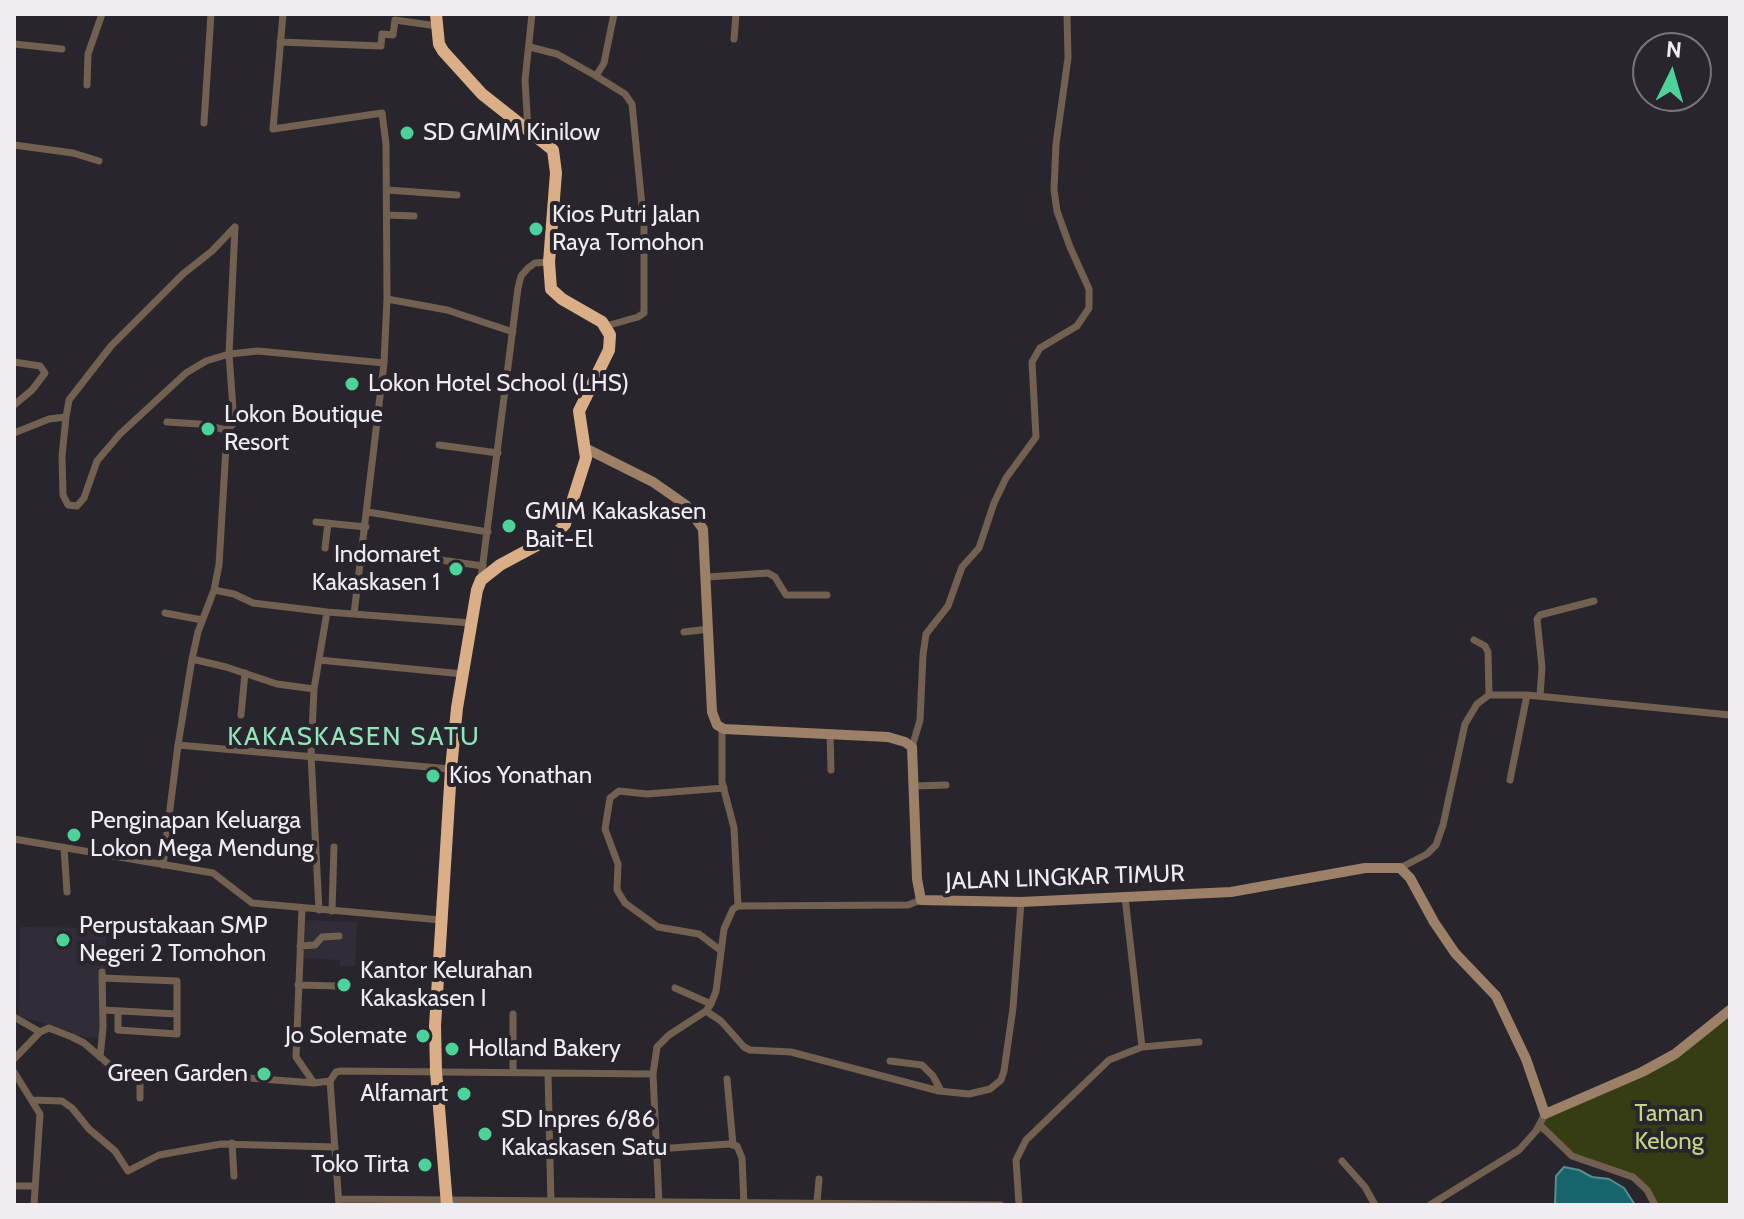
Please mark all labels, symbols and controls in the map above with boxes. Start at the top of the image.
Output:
north arrow [1632,32,1712,112]
text: N [1665,35,1683,64]
place label: SD GMIM Kinilow [423,119,600,147]
marker: SD GMIM Kinilow [398,124,416,142]
place label: Kios Putri Jalan Raya Tomohon [552,201,704,257]
marker: Kios Putri Jalan Raya Tomohon [527,220,545,238]
place label: Lokon Hotel School (LHS) [368,370,629,398]
marker: Lokon Hotel School (LHS) [343,375,361,393]
place label: Lokon Boutique Resort [224,401,383,457]
marker: Lokon Boutique Resort [199,420,217,438]
place label: GMIM Kakaskasen Bait-El [525,498,706,554]
marker: GMIM Kakaskasen Bait-El [500,517,518,535]
place label: Indomaret Kakaskasen 1 [312,541,440,597]
marker: Indomaret Kakaskasen 1 [447,560,465,578]
district label: KAKASKASEN SATU [227,721,481,753]
place label: Kios Yonathan [449,762,592,790]
marker: Kios Yonathan [424,767,442,785]
place label: Penginapan Keluarga Lokon Mega Mendung [90,807,314,863]
marker: Penginapan Keluarga Lokon Mega Mendung [65,826,83,844]
street label: JALAN LINGKAR TIMUR [945,859,1185,897]
place label: Perpustakaan SMP Negeri 2 Tomohon [79,912,267,968]
marker: Perpustakaan SMP Negeri 2 Tomohon [54,931,72,949]
place label: Kantor Kelurahan Kakaskasen I [360,957,533,1013]
marker: Kantor Kelurahan Kakaskasen I [335,976,353,994]
place label: Jo Solemate [285,1022,407,1050]
marker: Jo Solemate [414,1027,432,1045]
place label: Holland Bakery [468,1035,621,1063]
marker: Holland Bakery [443,1040,461,1058]
place label: Green Garden [107,1060,248,1088]
marker: Green Garden [255,1065,273,1083]
place label: Alfamart [360,1080,448,1108]
marker: Alfamart [455,1085,473,1103]
park label: Taman Kelong [1634,1100,1704,1156]
place label: SD Inpres 6/86 Kakaskasen Satu [501,1106,667,1162]
marker: SD Inpres 6/86 Kakaskasen Satu [476,1125,494,1143]
place label: Toko Tirta [311,1151,409,1179]
marker: Toko Tirta [416,1156,434,1174]

